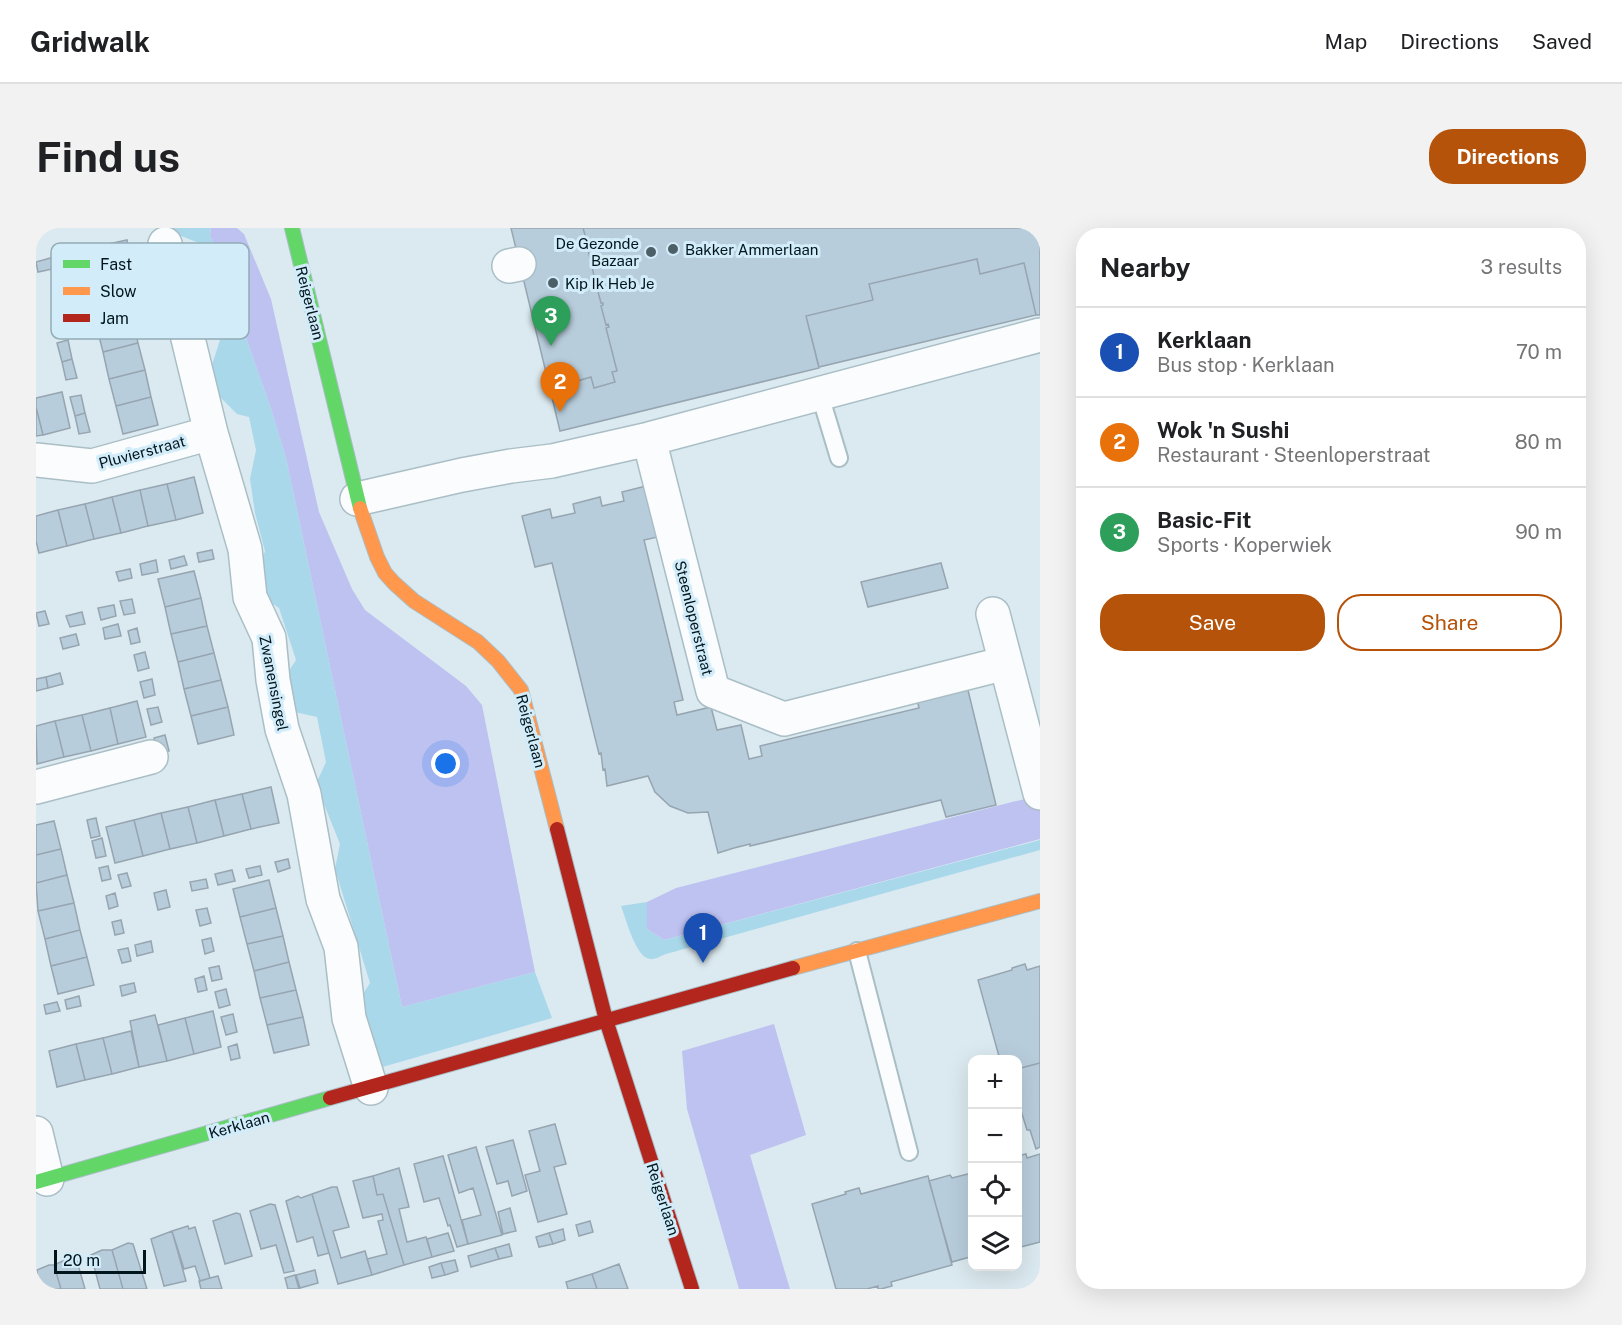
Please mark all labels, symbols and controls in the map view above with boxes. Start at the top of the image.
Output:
text: Gridwalk [30,25,150,58]
text: Map [1325,29,1367,54]
text: Directions [1400,29,1499,54]
text: Saved [1532,29,1592,54]
button: Directions [1429,129,1586,184]
text: Find us [36,132,180,181]
place label: De Gezonde Bazaar [555,235,639,269]
place label: Bakker Ammerlaan [685,241,819,258]
marker: Bakker Ammerlaan [666,242,680,256]
legend [51,243,249,339]
marker: De Gezonde Bazaar [644,245,658,259]
text: Nearby [1100,252,1190,283]
text: Fast [100,255,132,274]
text: 3 results [1481,255,1562,279]
street label: Reigerlaan [293,264,327,342]
place label: Kip Ik Heb Je [565,275,655,292]
marker: Kip Ik Heb Je [546,276,560,290]
text: Slow [100,282,137,301]
pin: 3 [532,296,570,346]
text: Jam [100,309,129,328]
text: Kerklaan [1157,327,1252,353]
text: 1 [1115,340,1124,364]
text: 70 m [1516,340,1562,364]
text: Bus stop · Kerklaan [1157,353,1335,377]
pin: 2 [540,362,580,412]
text: Wok 'n Sushi [1157,417,1289,443]
text: 2 [1113,430,1126,454]
text: 80 m [1515,430,1562,454]
street label: Pluvierstraat [97,432,187,472]
text: Restaurant · Steenloperstraat [1157,443,1431,467]
text: Basic-Fit [1157,507,1251,533]
text: 3 [1113,520,1126,544]
text: 90 m [1515,520,1562,544]
text: Sports · Koperwiek [1157,533,1332,557]
street label: Steenloperstraat [671,559,717,677]
button: Save [1100,594,1325,651]
button: Share [1337,594,1562,651]
street label: Zwanensingel [256,634,292,732]
street label: Reigerlaan [513,692,549,770]
your location [431,749,460,778]
pin: 1 [684,914,722,963]
map controls [968,1055,1022,1271]
button: + [968,1055,1022,1109]
street label: Kerklaan [207,1108,271,1142]
button: − [968,1109,1022,1163]
street label: Reigerlaan [643,1161,683,1237]
button: locate [968,1163,1022,1217]
button: layers [968,1217,1022,1271]
scale bar [54,1247,146,1274]
text: 20 m [63,1251,100,1270]

